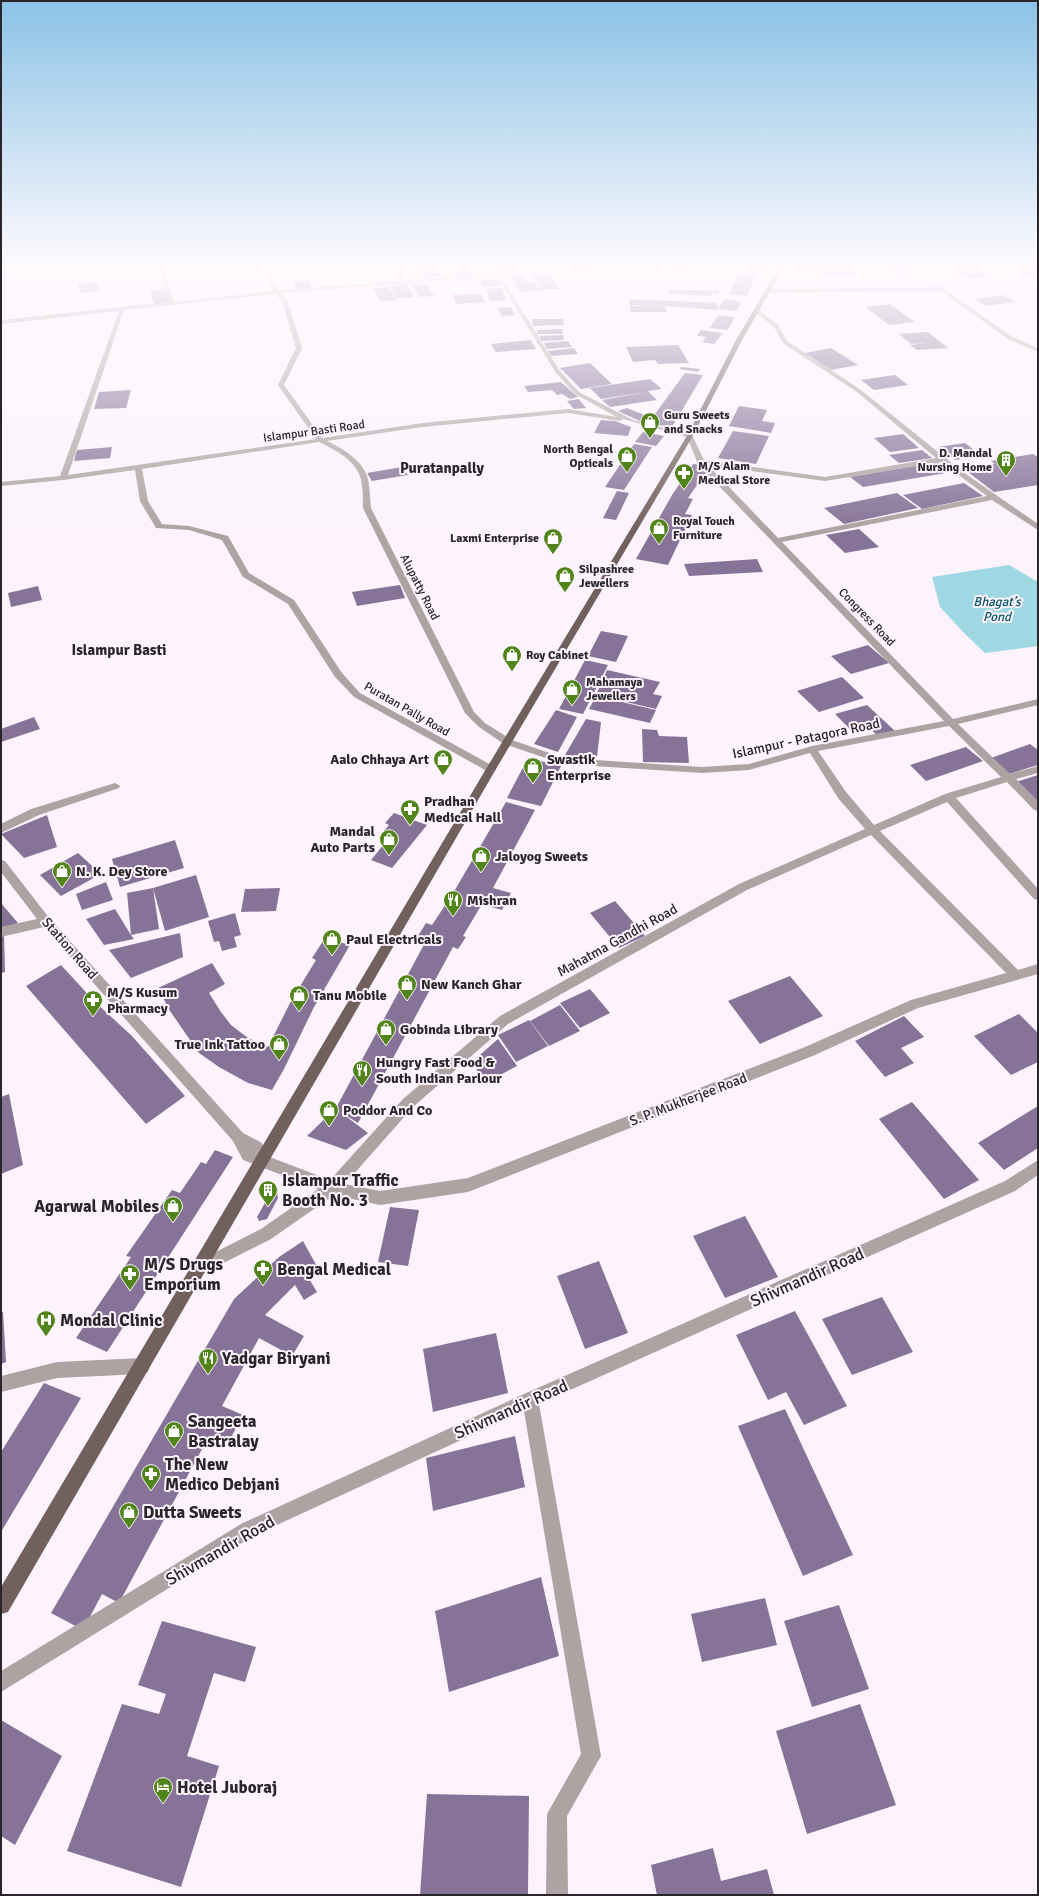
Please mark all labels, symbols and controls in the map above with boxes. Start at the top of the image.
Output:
place label: Guru Sweets and Snacks [664,408,730,437]
shop icon: Guru Sweets and Snacks [639,411,661,439]
street label: Islampur Basti Road [262,417,366,446]
place label: North Bengal Opticals [543,442,614,471]
shop icon: North Bengal Opticals [616,445,638,473]
place label: D. Mandal Nursing Home [918,446,992,475]
building icon: D. Mandal Nursing Home [995,449,1017,477]
district label: Puratanpally [400,459,485,477]
place label: M/S Alam Medical Store [698,459,770,488]
pharmacy icon: M/S Alam Medical Store [673,462,695,490]
place label: Royal Touch Furniture [673,514,735,543]
shop icon: Royal Touch Furniture [648,517,670,545]
shop icon: Laxmi Enterprise [542,527,564,555]
place label: Laxmi Enterprise [450,531,539,546]
street label: Alupatty Road [397,552,443,623]
place label: Silpashree Jewellers [579,562,634,591]
shop icon: Silpashree Jewellers [554,565,576,593]
street label: Congress Road [835,585,898,650]
water label: Bhagat’s Pond [973,594,1022,625]
district label: Islampur Basti [71,641,167,659]
shop icon: Roy Cabinet [501,644,523,672]
place label: Roy Cabinet [526,648,589,663]
place label: Mahamaya Jewellers [586,675,643,704]
shop icon: Mahamaya Jewellers [561,678,583,706]
street label: Puratan Pally Road [361,679,452,740]
street label: Islampur - Patagora Road [731,715,881,762]
shop icon: Aalo Chhaya Art [432,748,454,776]
place label: Aalo Chhaya Art [330,751,430,768]
place label: Swastik Enterprise [547,751,611,784]
shop icon: Swastik Enterprise [522,756,544,784]
place label: Pradhan Medical Hall [424,793,502,826]
pharmacy icon: Pradhan Medical Hall [399,798,421,826]
place label: Mandal Auto Parts [310,823,376,856]
shop icon: Mandal Auto Parts [378,828,400,856]
shop icon: Jaloyog Sweets [470,845,492,873]
place label: Jaloyog Sweets [495,848,588,865]
shop icon: N. K. Dey Store [51,860,73,888]
place label: N. K. Dey Store [76,863,167,880]
restaurant icon: Mishran [442,889,464,917]
place label: Mishran [467,892,517,909]
street label: Mahatma Gandhi Road [554,900,680,981]
street label: Station Road [38,914,101,983]
shop icon: Paul Electricals [321,928,343,956]
place label: Paul Electricals [346,931,442,948]
shop icon: New Kanch Ghar [396,973,418,1001]
place label: New Kanch Ghar [421,976,522,993]
place label: M/S Kusum Pharmacy [107,984,177,1017]
shop icon: Tanu Mobile [288,984,310,1012]
place label: Tanu Mobile [313,987,387,1004]
pharmacy icon: M/S Kusum Pharmacy [82,989,104,1017]
shop icon: Gobinda Library [375,1018,397,1046]
place label: Gobinda Library [400,1021,498,1038]
shop icon: True Ink Tattoo [268,1033,290,1061]
place label: True Ink Tattoo [175,1036,265,1053]
place label: Hungry Fast Food & South Indian Parlour [376,1054,502,1087]
restaurant icon: Hungry Fast Food & South Indian Parlour [351,1059,373,1087]
street label: S. P. Mukherjee Road [627,1069,749,1130]
shop icon: Poddor And Co [318,1099,340,1127]
place label: Poddor And Co [343,1102,432,1119]
place label: Islampur Traffic Booth No. 3 [282,1170,398,1211]
building icon: Islampur Traffic Booth No. 3 [257,1179,279,1207]
shop icon: Agarwal Mobiles [162,1195,184,1223]
place label: Agarwal Mobiles [34,1196,159,1217]
street label: Shivmandir Road [747,1243,867,1312]
place label: M/S Drugs Emporium [144,1254,224,1295]
pharmacy icon: Bengal Medical [252,1258,274,1286]
place label: Bengal Medical [277,1259,391,1280]
pharmacy icon: M/S Drugs Emporium [119,1263,141,1291]
hospital icon: Mondal Clinic [35,1309,57,1337]
place label: Mondal Clinic [60,1310,162,1331]
restaurant icon: Yadgar Biryani [197,1347,219,1375]
place label: Yadgar Biryani [221,1348,331,1369]
street label: Shivmandir Road [451,1375,571,1444]
place label: Sangeeta Bastralay [188,1411,259,1452]
shop icon: Sangeeta Bastralay [163,1420,185,1448]
place label: The New Medico Debjani [165,1454,280,1495]
pharmacy icon: The New Medico Debjani [140,1463,162,1491]
shop icon: Dutta Sweets [118,1501,140,1529]
place label: Dutta Sweets [143,1502,242,1523]
street label: Shivmandir Road [162,1511,278,1590]
hotel icon: Hotel Juboraj [152,1776,174,1804]
place label: Hotel Juboraj [177,1777,277,1798]

